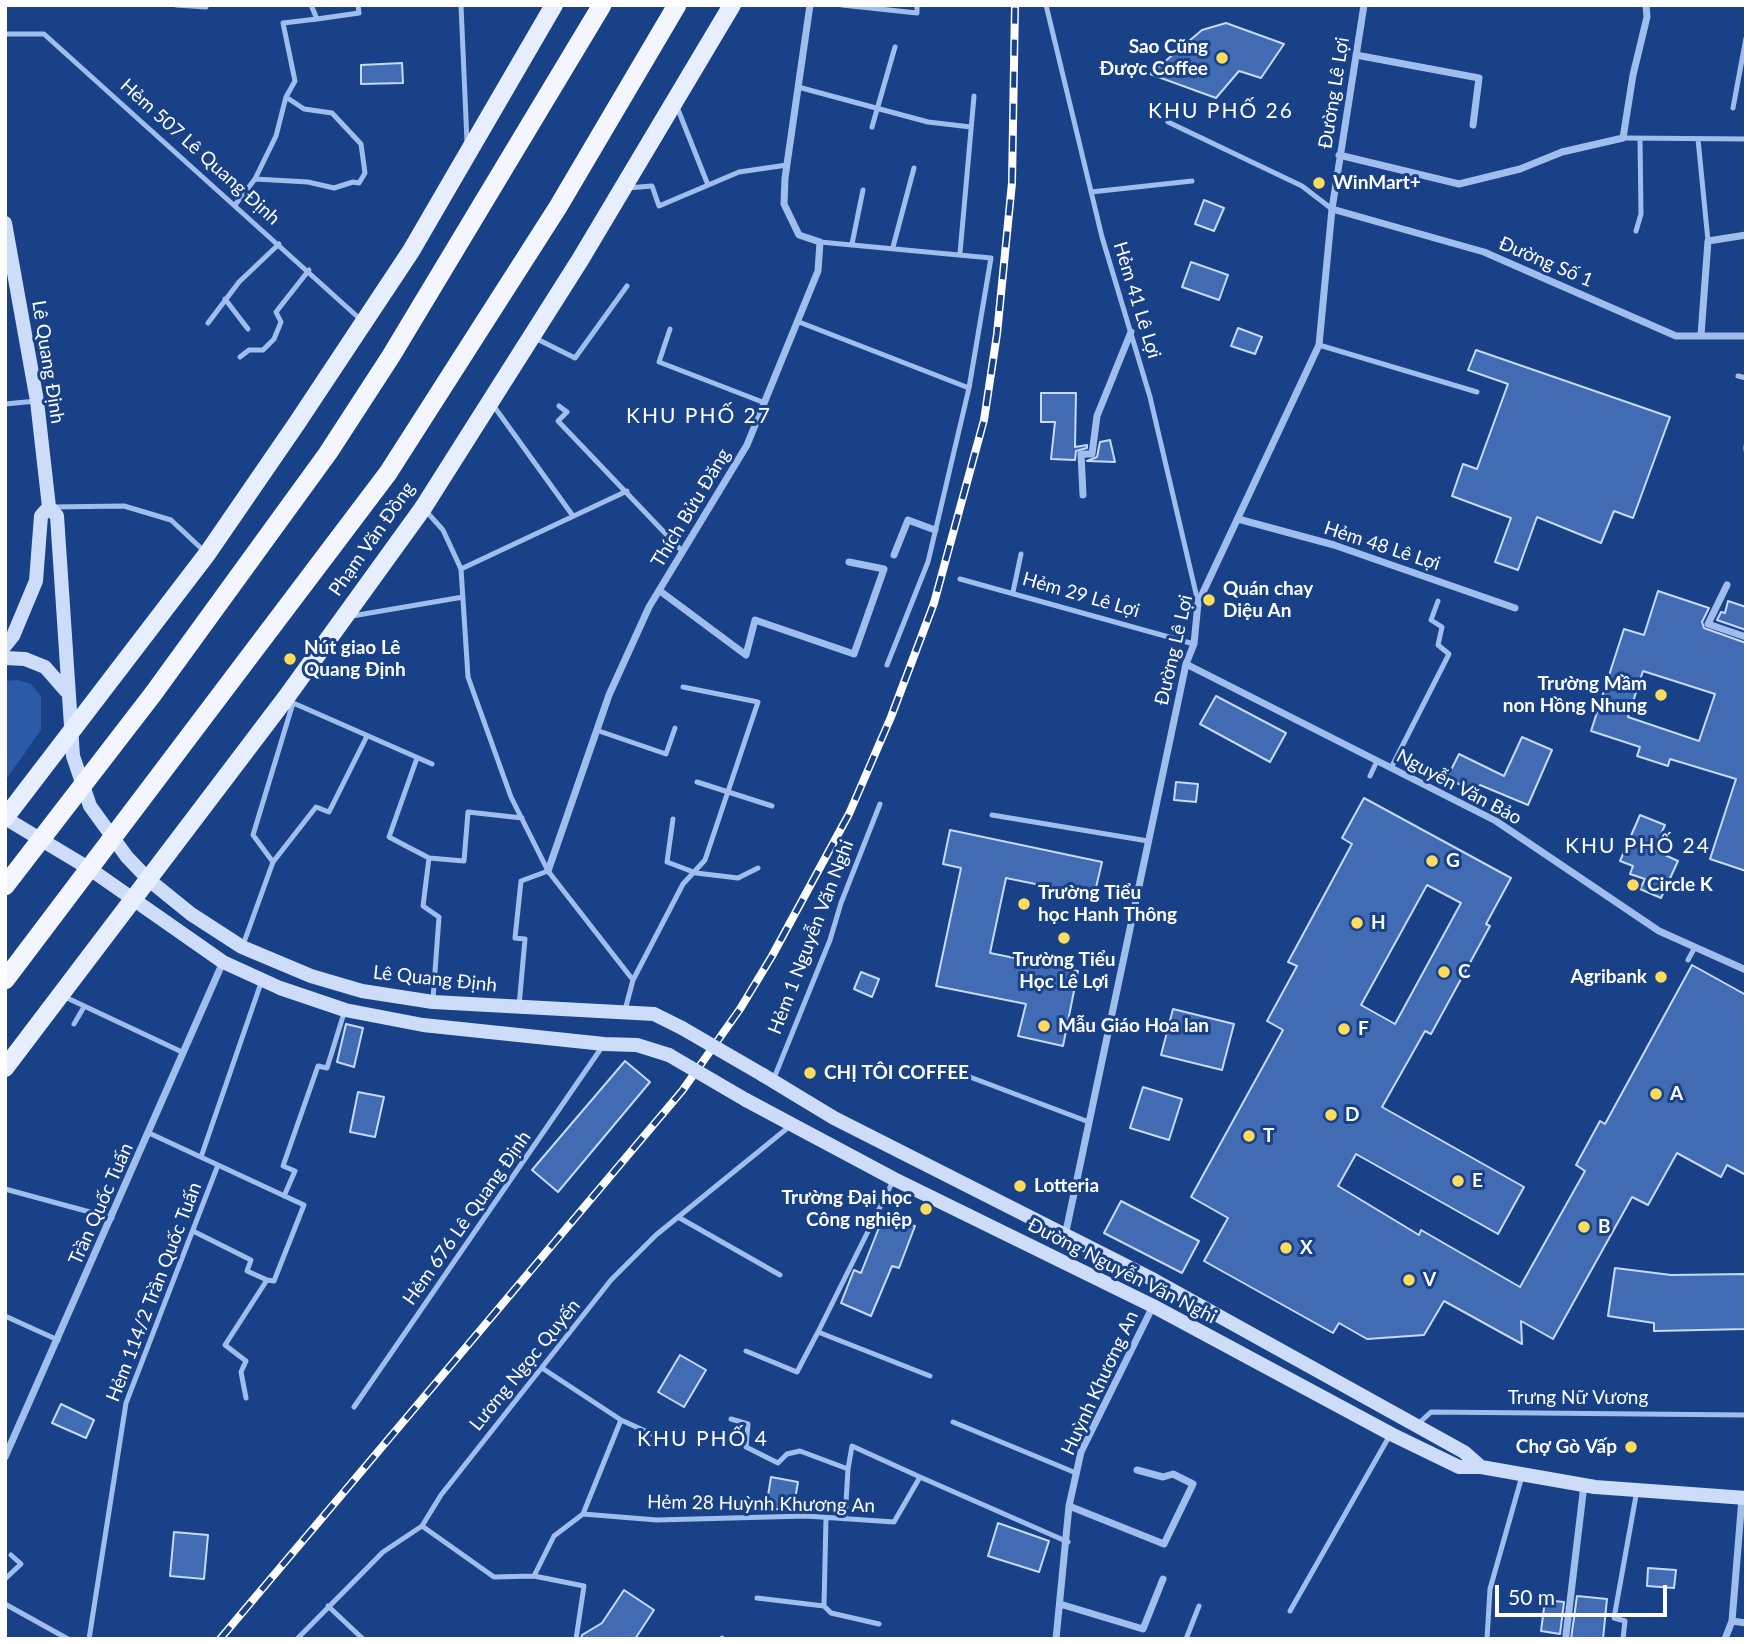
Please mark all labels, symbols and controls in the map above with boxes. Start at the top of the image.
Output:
place label: Sao Cũng Được Coffee [1099,36,1208,80]
street label: Đường Lê Lợi [1314,36,1354,150]
marker: Sao Cũng Được Coffee [1214,50,1230,66]
street label: Hẻm 507 Lê Quang Định [115,74,285,230]
district label: KHU PHỐ 26 [1149,98,1293,124]
place label: WinMart+ [1333,172,1421,194]
marker: WinMart+ [1311,175,1327,191]
street label: Đường Số 1 [1495,232,1597,292]
street label: Hẻm 41 Lê Lợi [1108,239,1166,361]
street label: Lê Quang Định [27,299,69,425]
district label: KHU PHỐ 27 [627,403,771,429]
street label: Thích Bửu Đăng [647,444,735,572]
street label: Phạm Văn Đồng [324,478,420,600]
street label: Hẻm 48 Lê Lợi [1321,516,1443,576]
street label: Hẻm 29 Lê Lợi [1020,567,1142,623]
place label: Quán chay Diệu An [1223,578,1313,622]
marker: Quán chay Diệu An [1201,592,1217,608]
street label: Đường Lê Lợi [1150,593,1198,707]
place label: Nút giao Lê Quang Định [304,637,406,681]
marker: Nút giao Lê Quang Định [282,651,298,667]
place label: Trường Mầm non Hồng Nhung [1503,673,1647,717]
marker: Trường Mầm non Hồng Nhung [1653,687,1669,703]
street label: Nguyễn Văn Bảo [1392,744,1526,830]
district label: KHU PHỐ 24 [1566,833,1710,859]
street label: Hẻm 1 Nguyễn Văn Nghi [763,837,859,1037]
place label: G [1446,850,1460,872]
marker: G [1424,853,1440,869]
place label: Circle K [1647,874,1713,896]
marker: Circle K [1625,877,1641,893]
place label: Trường Tiểu học Hanh Thông [1038,882,1177,926]
marker: Trường Tiểu học Hanh Thông [1016,896,1032,912]
place label: H [1371,912,1386,934]
marker: H [1349,915,1365,931]
marker: Trường Tiểu Học Lê Lợi [1056,930,1072,946]
place label: Trường Tiểu Học Lê Lợi [1012,949,1116,993]
street label: Lê Quang Định [372,961,498,997]
place label: C [1458,961,1471,983]
marker: C [1436,964,1452,980]
place label: Agribank [1571,966,1647,988]
marker: Agribank [1653,969,1669,985]
place label: Mẫu Giáo Hoa lan [1058,1015,1209,1037]
marker: Mẫu Giáo Hoa lan [1036,1018,1052,1034]
place label: F [1358,1018,1369,1040]
marker: F [1336,1021,1352,1037]
place label: CHỊ TÔI COFFEE [824,1062,969,1084]
marker: CHỊ TÔI COFFEE [802,1065,818,1081]
place label: A [1670,1083,1683,1105]
marker: A [1648,1086,1664,1102]
place label: D [1345,1104,1359,1126]
marker: D [1323,1107,1339,1123]
place label: T [1263,1125,1274,1147]
street label: Hẻm 676 Lê Quang Định [398,1127,536,1309]
marker: T [1241,1128,1257,1144]
street label: Trần Quốc Tuấn [64,1140,138,1268]
place label: E [1472,1170,1483,1192]
marker: E [1450,1173,1466,1189]
place label: Lotteria [1034,1175,1099,1197]
marker: Lotteria [1012,1178,1028,1194]
street label: Hẻm 114/2 Trần Quốc Tuấn [102,1179,206,1405]
place label: Trường Đại học Công nghiệp [782,1187,912,1231]
marker: Trường Đại học Công nghiệp [918,1201,934,1217]
street label: Đường Nguyễn Văn Nghi [1024,1213,1220,1329]
place label: B [1598,1216,1611,1238]
marker: B [1576,1219,1592,1235]
place label: X [1300,1237,1313,1259]
marker: X [1278,1240,1294,1256]
place label: V [1423,1269,1436,1291]
marker: V [1401,1272,1417,1288]
street label: Lương Ngọc Quyến [465,1295,585,1435]
street label: Huỳnh Khương An [1057,1307,1143,1459]
street label: Trưng Nữ Vương [1508,1387,1648,1409]
district label: KHU PHỐ 4 [638,1426,768,1452]
place label: Chợ Gò Vấp [1516,1436,1617,1458]
marker: Chợ Gò Vấp [1623,1439,1639,1455]
street label: Hẻm 28 Huỳnh Khương An [647,1491,875,1517]
scale bar [1499,1570,1670,1614]
text: 50 m [1508,1584,1555,1609]

